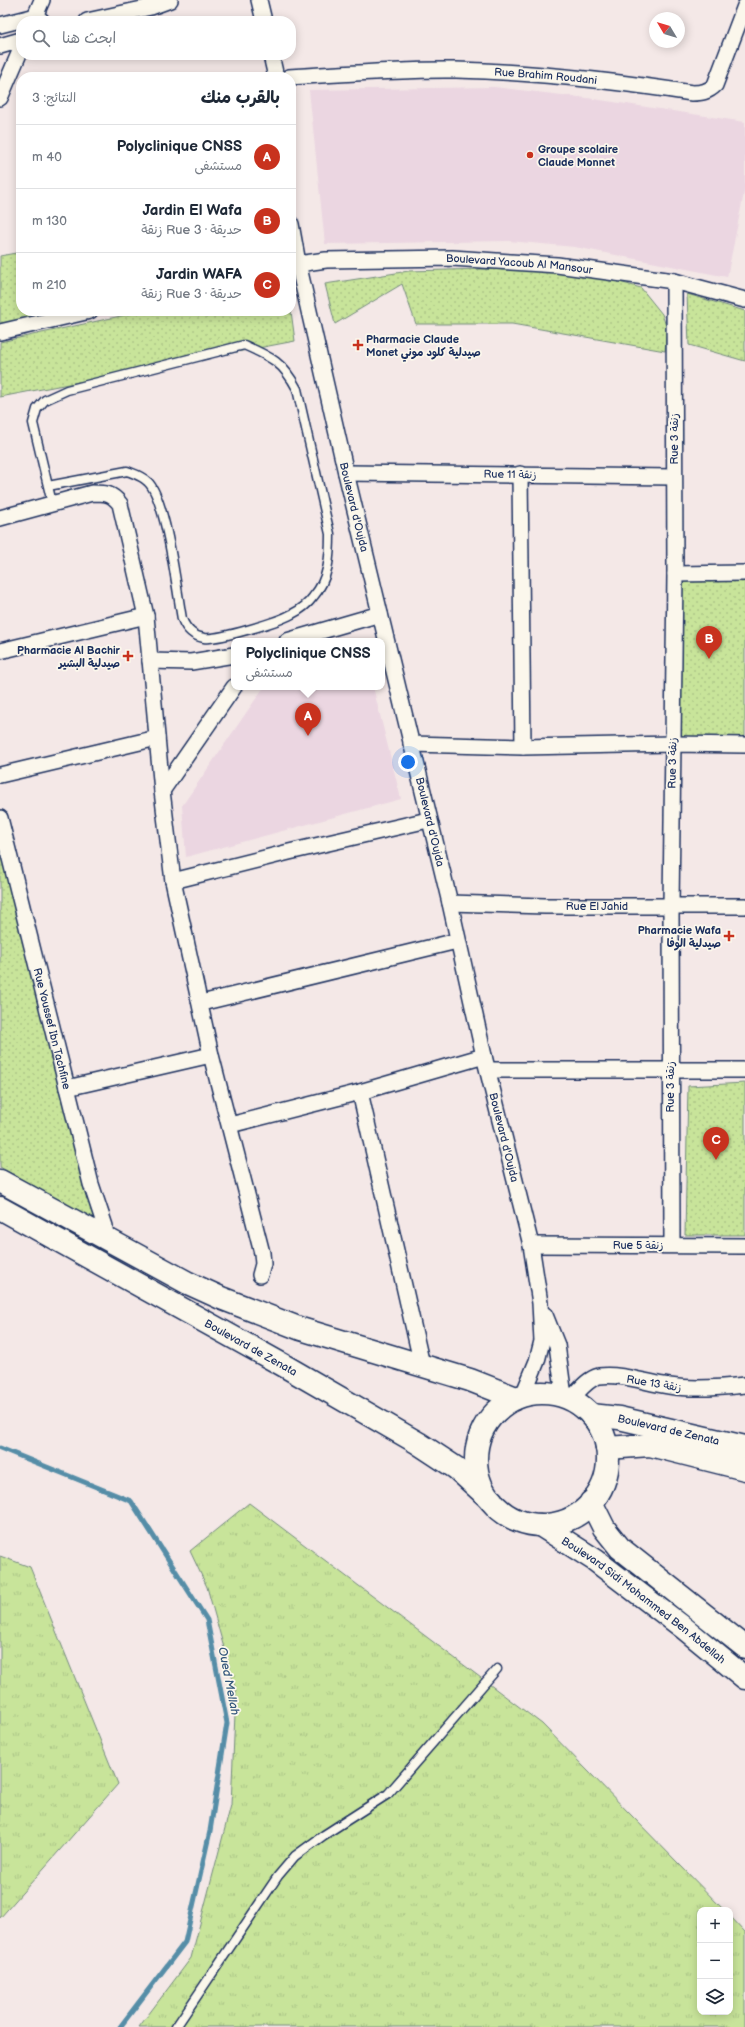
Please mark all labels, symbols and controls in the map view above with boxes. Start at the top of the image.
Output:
north arrow [649,12,685,48]
search box [16,16,296,60]
icon: search [30,27,52,49]
text: ابحث هنا [62,29,116,48]
street label: Rue Brahim Roudani [494,65,598,87]
text: بالقرب منك [201,88,280,108]
text: النتائج: 3 [32,90,76,106]
text: Polyclinique CNSS [117,137,242,156]
place label: Groupe scolaire Claude Monnet [538,143,618,169]
text: 40 m [32,149,62,165]
text: A [263,149,271,165]
marker: Groupe scolaire Claude Monnet [525,150,535,160]
text: مستشفى [194,158,242,174]
text: Jardin El Wafa [142,201,242,220]
text: 130 m [32,213,67,229]
text: B [262,213,272,229]
text: حديقة · Rue 3 زنقة [141,222,242,238]
street label: Boulevard Yacoub Al Mansour [446,252,595,277]
text: Jardin WAFA [156,265,242,284]
text: 210 m [32,277,66,293]
text: C [262,277,272,293]
text: حديقة · Rue 3 زنقة [141,286,242,302]
place label: Pharmacie Claude Monet صيدلية كلود موني [366,333,481,362]
marker: Pharmacie Claude Monet صيدلية كلود موني [353,340,363,350]
street label: Rue 3 زنقة [668,413,681,465]
street label: Boulevard d'Oujda [337,461,371,553]
street label: Rue 11 زنقة [483,468,537,481]
pin: B [696,626,722,659]
popup [231,638,385,690]
place label: Pharmacie Al Bachir صيدلية البشير [17,644,121,670]
text: Polyclinique CNSS [245,644,371,663]
marker: Pharmacie Al Bachir صيدلية البشير [123,651,133,661]
text: مستشفى [245,665,293,681]
pin: A [295,703,321,736]
street label: Rue 3 زنقة [666,737,679,789]
your location [398,752,418,772]
street label: Boulevard d'Oujda [413,776,447,868]
street label: Rue El Jahid [566,900,628,913]
place label: Pharmacie Wafa صيدلية الوفا [638,924,721,951]
marker: Pharmacie Wafa صيدلية الوفا [724,931,734,941]
street label: Rue Youssef Ibn Tachfine [31,967,73,1091]
street label: Rue 3 زنقة [664,1061,677,1113]
street label: Boulevard d'Oujda [486,1091,521,1184]
pin: C [703,1127,729,1160]
street label: Rue 5 زنقة [613,1239,663,1252]
street label: Boulevard de Zenata [202,1317,299,1379]
street label: Rue 13 زنقة [626,1373,682,1394]
street label: Boulevard de Zenata [616,1412,721,1448]
street label: Boulevard Sidi Mohammed Ben Abdellah [559,1534,728,1666]
water label: Oued Mellah [215,1646,243,1717]
map controls [697,1907,733,2015]
button: + [697,1907,733,1943]
button: − [697,1943,733,1979]
button: layers [697,1979,733,2015]

